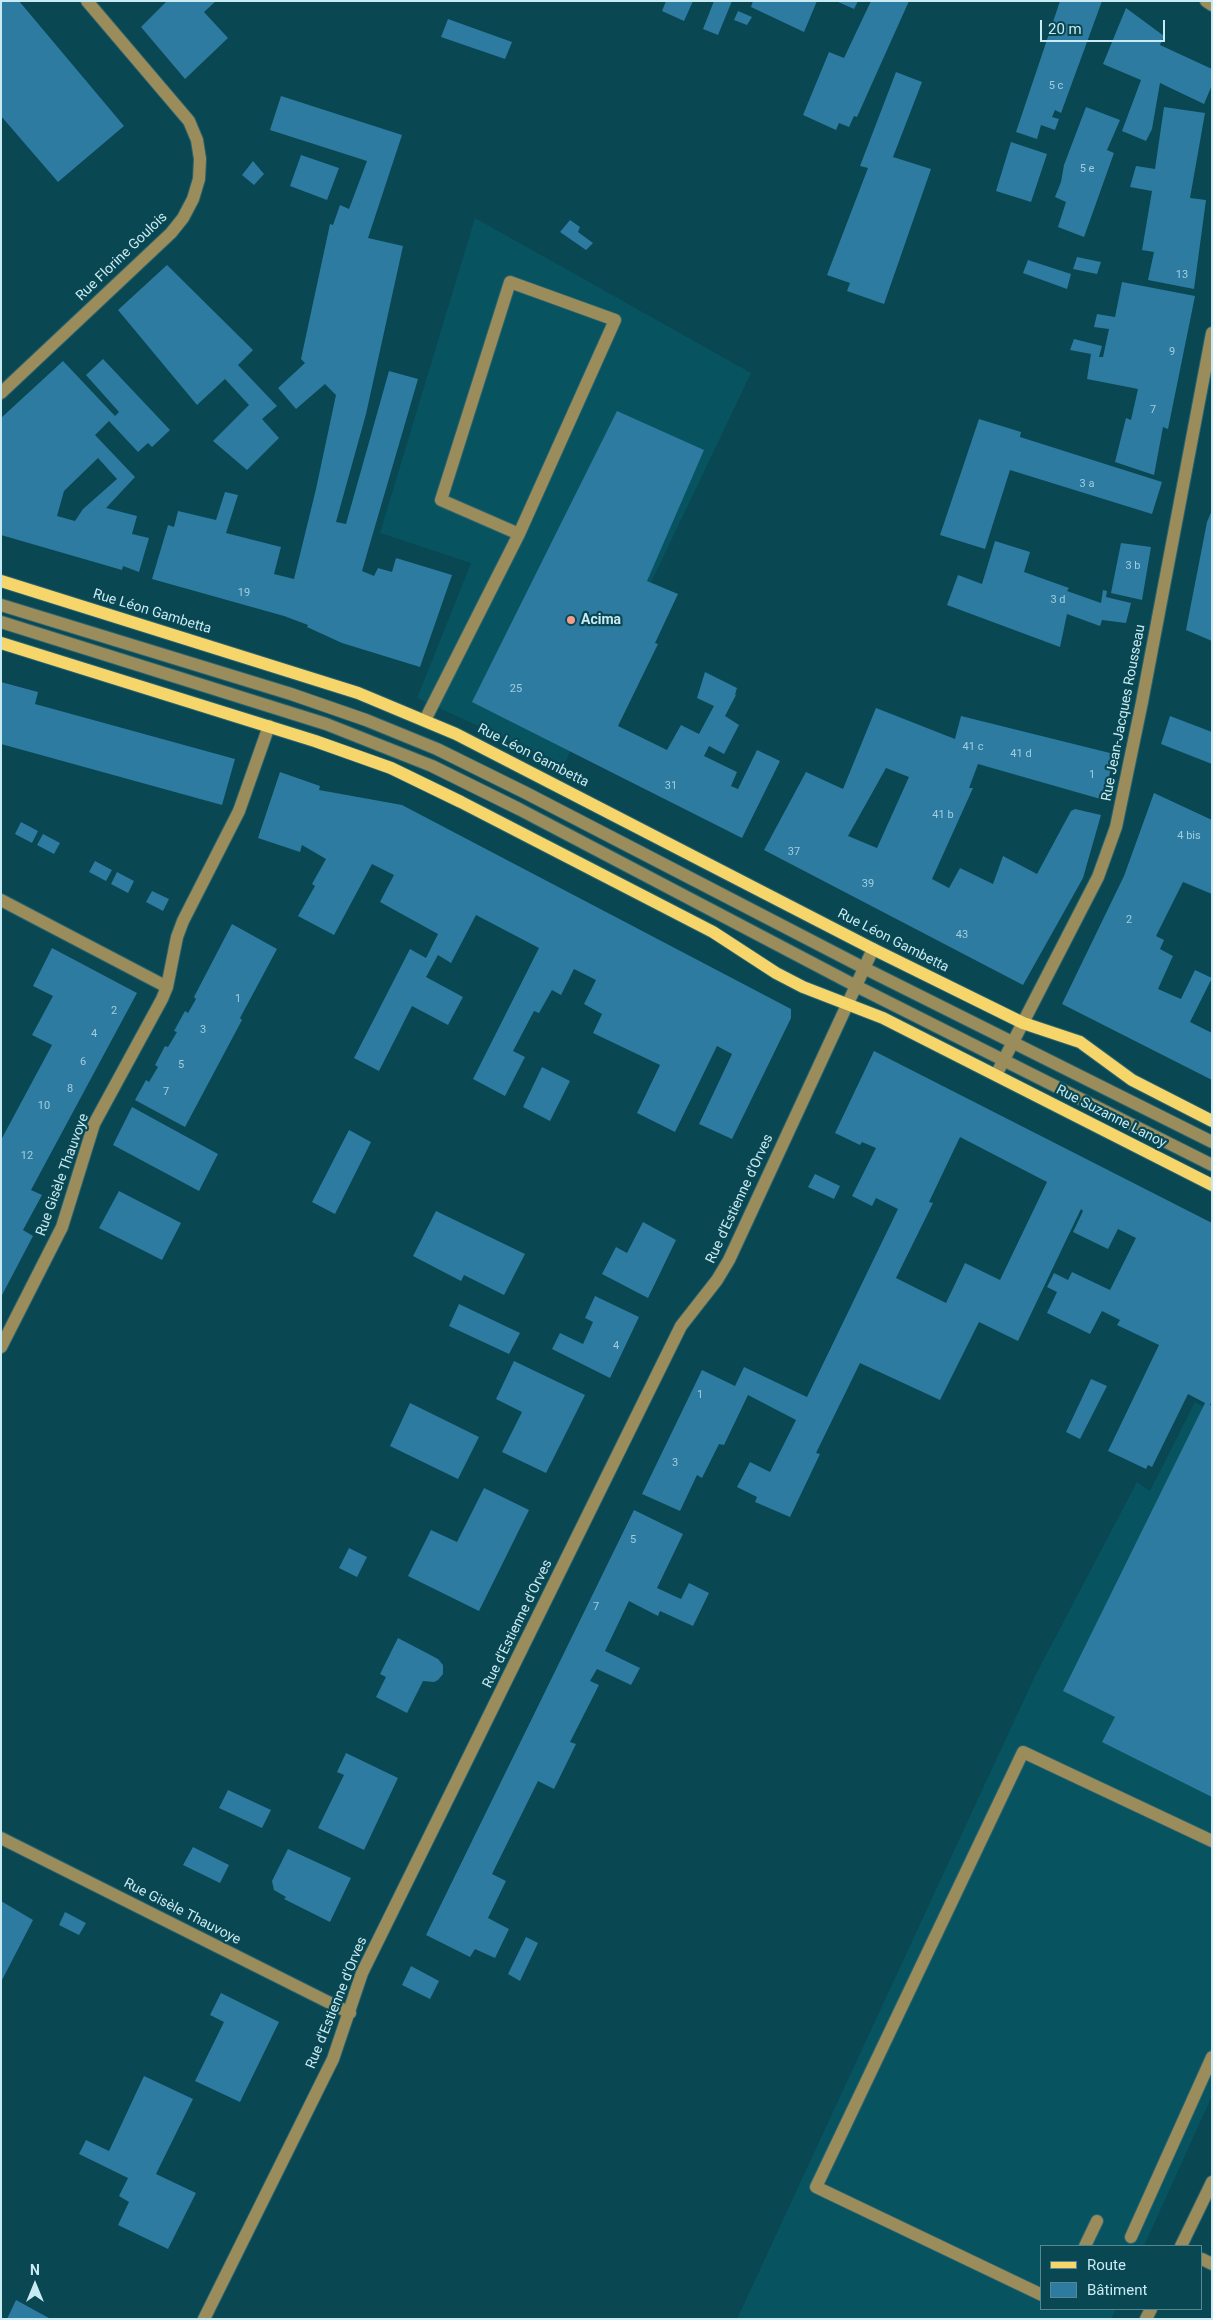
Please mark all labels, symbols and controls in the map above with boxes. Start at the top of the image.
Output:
scale bar [1043,10,1168,42]
text: 20 m [1048,20,1082,38]
house number: 5 c [1049,79,1063,93]
house number: 5 e [1080,162,1094,176]
street label: Rue Florine Goulois [73,209,171,305]
house number: 13 [1176,268,1188,282]
house number: 9 [1169,345,1175,359]
house number: 7 [1150,403,1156,417]
house number: 3 a [1080,477,1094,491]
house number: 3 b [1125,559,1141,573]
street label: Rue Léon Gambetta [91,586,213,638]
house number: 19 [238,586,250,600]
house number: 3 d [1050,593,1066,607]
place label: Acima [581,612,621,628]
marker: Acima [565,614,577,626]
street label: Rue Jean-Jacques Rousseau [1099,623,1149,803]
house number: 25 [510,682,522,696]
street label: Rue Léon Gambetta [474,721,592,791]
house number: 41 c [963,740,983,754]
house number: 41 d [1010,747,1032,761]
house number: 1 [1089,768,1095,782]
house number: 31 [665,779,677,793]
house number: 41 b [932,808,954,822]
house number: 4 bis [1177,829,1201,843]
house number: 37 [788,845,800,859]
house number: 39 [862,877,874,891]
street label: Rue Léon Gambetta [834,906,952,976]
house number: 2 [1126,913,1132,927]
house number: 43 [956,928,968,942]
house number: 1 [235,992,241,1006]
house number: 2 [111,1004,117,1018]
house number: 3 [200,1023,206,1037]
house number: 4 [91,1027,97,1041]
house number: 6 [80,1055,86,1069]
house number: 5 [178,1058,184,1072]
house number: 8 [67,1082,73,1096]
street label: Rue Suzanne Lanoy [1053,1082,1169,1152]
house number: 7 [163,1085,169,1099]
house number: 10 [38,1099,50,1113]
street label: Rue Gisèle Thauvoye [33,1111,93,1239]
street label: Rue d'Estienne d'Orves [703,1132,777,1266]
house number: 12 [21,1149,33,1163]
house number: 4 [613,1339,619,1353]
house number: 1 [697,1388,703,1402]
house number: 3 [672,1456,678,1470]
house number: 5 [630,1533,636,1547]
street label: Rue d'Estienne d'Orves [480,1557,556,1691]
house number: 7 [593,1600,599,1614]
street label: Rue Gisèle Thauvoye [121,1875,243,1949]
street label: Rue d'Estienne d'Orves [303,1935,371,2071]
legend [1040,2245,1203,2310]
text: Route [1087,2256,1126,2274]
north arrow [10,2260,60,2310]
text: N [30,2262,40,2278]
text: Bâtiment [1087,2281,1147,2299]

